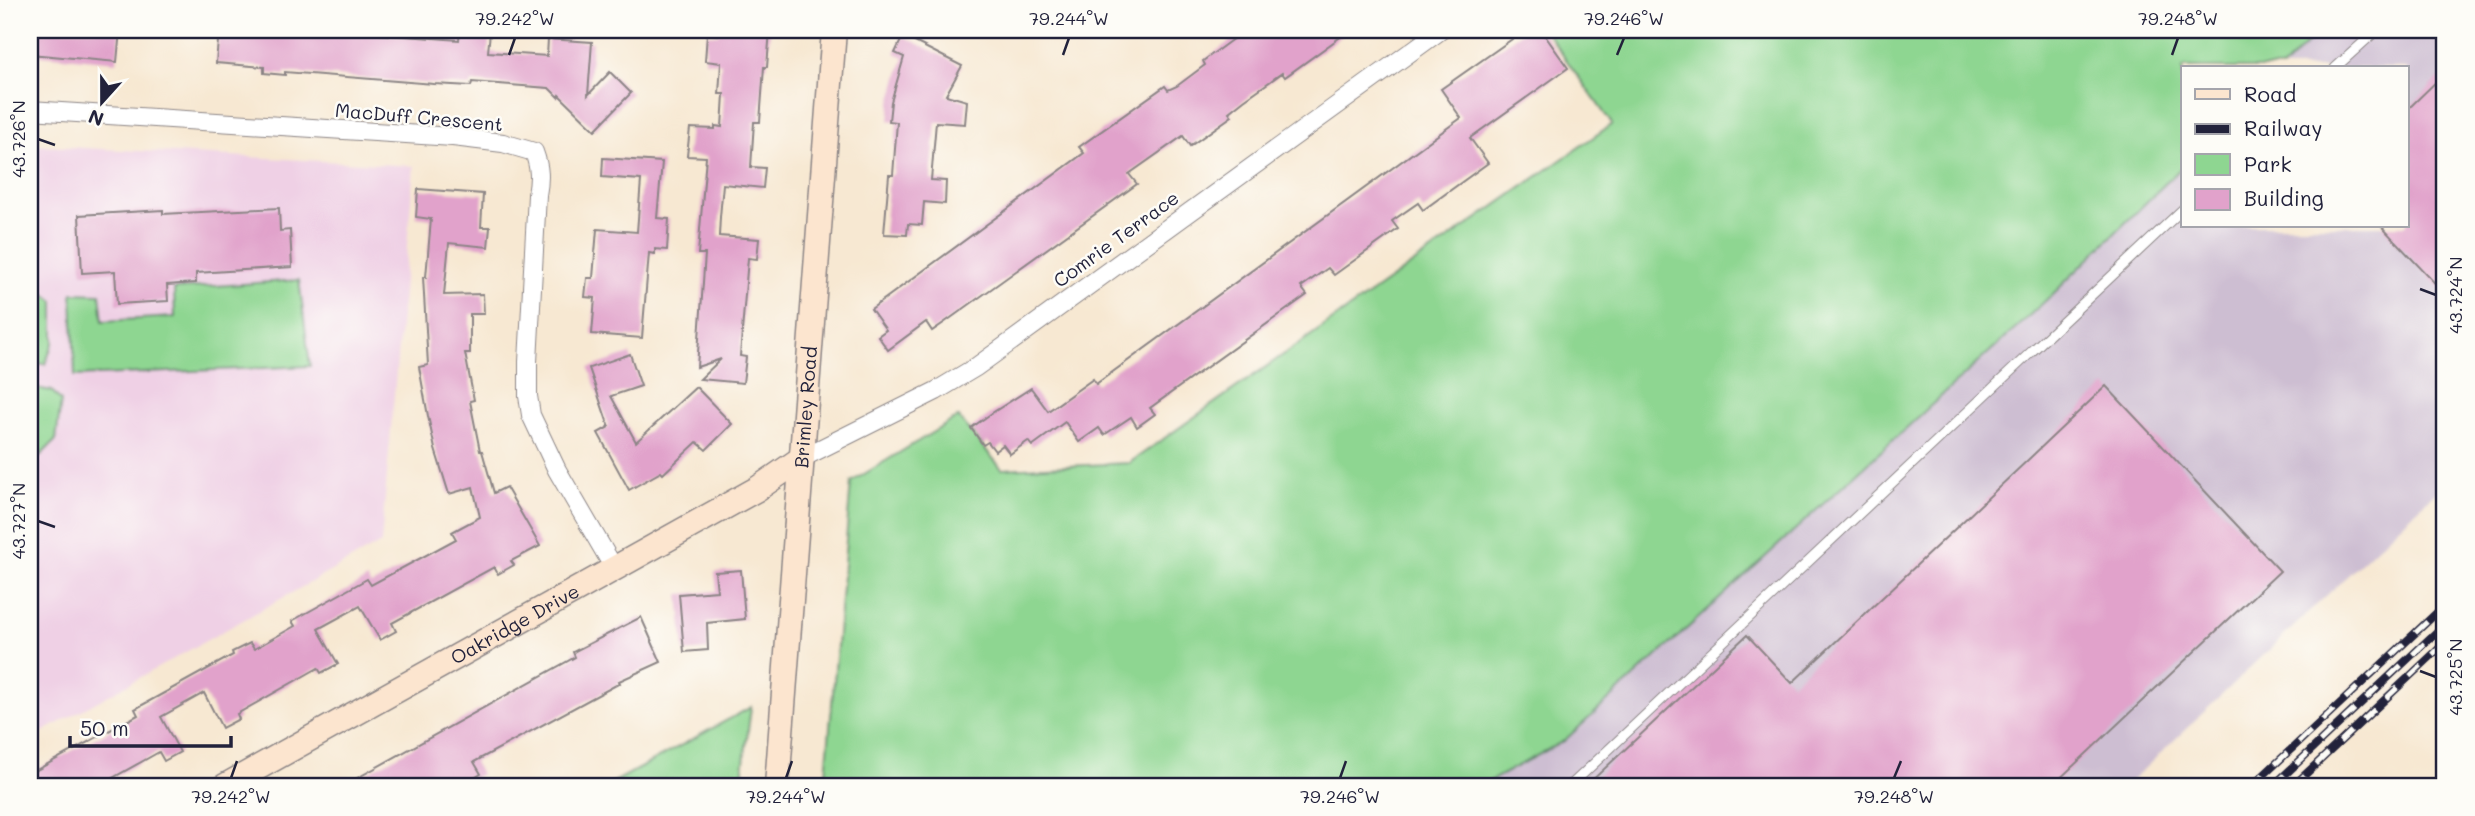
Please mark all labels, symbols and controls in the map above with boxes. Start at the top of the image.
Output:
text: 79.242°W [475,6,555,30]
text: 79.244°W [1029,6,1109,30]
text: 79.246°W [1584,6,1664,30]
text: 79.248°W [2138,6,2218,30]
north arrow [66,66,136,136]
legend [2181,66,2408,228]
text: Road [2244,80,2296,107]
street label: MacDuff Crescent [334,97,504,136]
text: 43.726°N [6,100,30,178]
text: N [85,104,107,133]
text: Railway [2244,114,2323,141]
text: Park [2244,150,2292,177]
text: Building [2244,184,2324,211]
street label: Comrie Terrace [1048,185,1183,293]
text: 43.724°N [2443,256,2467,334]
street label: Brimley Road [788,345,822,469]
text: 43.727°N [6,483,30,559]
street label: Oakridge Drive [446,578,583,670]
text: 43.725°N [2443,638,2467,716]
scale bar [70,704,231,748]
text: 50 m [80,714,129,741]
text: 79.242°W [191,784,271,808]
text: 79.244°W [746,784,826,808]
text: 79.246°W [1300,784,1380,808]
text: 79.248°W [1854,784,1934,808]

